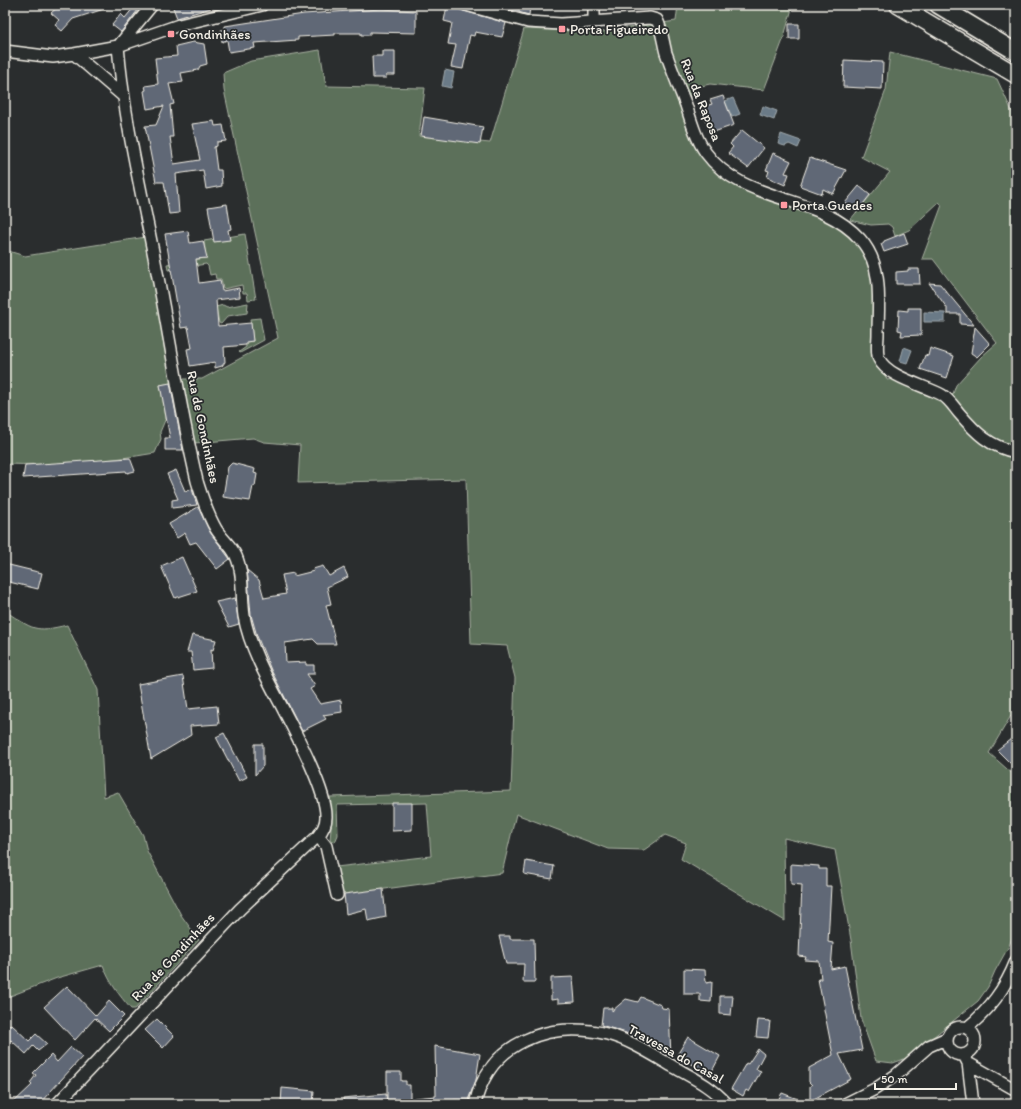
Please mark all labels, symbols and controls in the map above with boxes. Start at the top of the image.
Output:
place label: Porta Figueiredo [570,21,668,38]
marker: Porta Figueiredo [557,24,567,34]
place label: Gondinhães [179,26,251,43]
marker: Gondinhães [166,29,176,39]
street label: Rua da Raposa [677,56,726,145]
place label: Porta Guedes [792,197,872,214]
marker: Porta Guedes [779,200,789,210]
street label: Rua de Gondinhães [183,369,223,485]
street label: Rua de Gondinhães [128,909,218,1005]
street label: Travessa do Casal [625,1021,727,1087]
scale bar [875,1065,956,1091]
text: 50 m [881,1072,907,1086]

